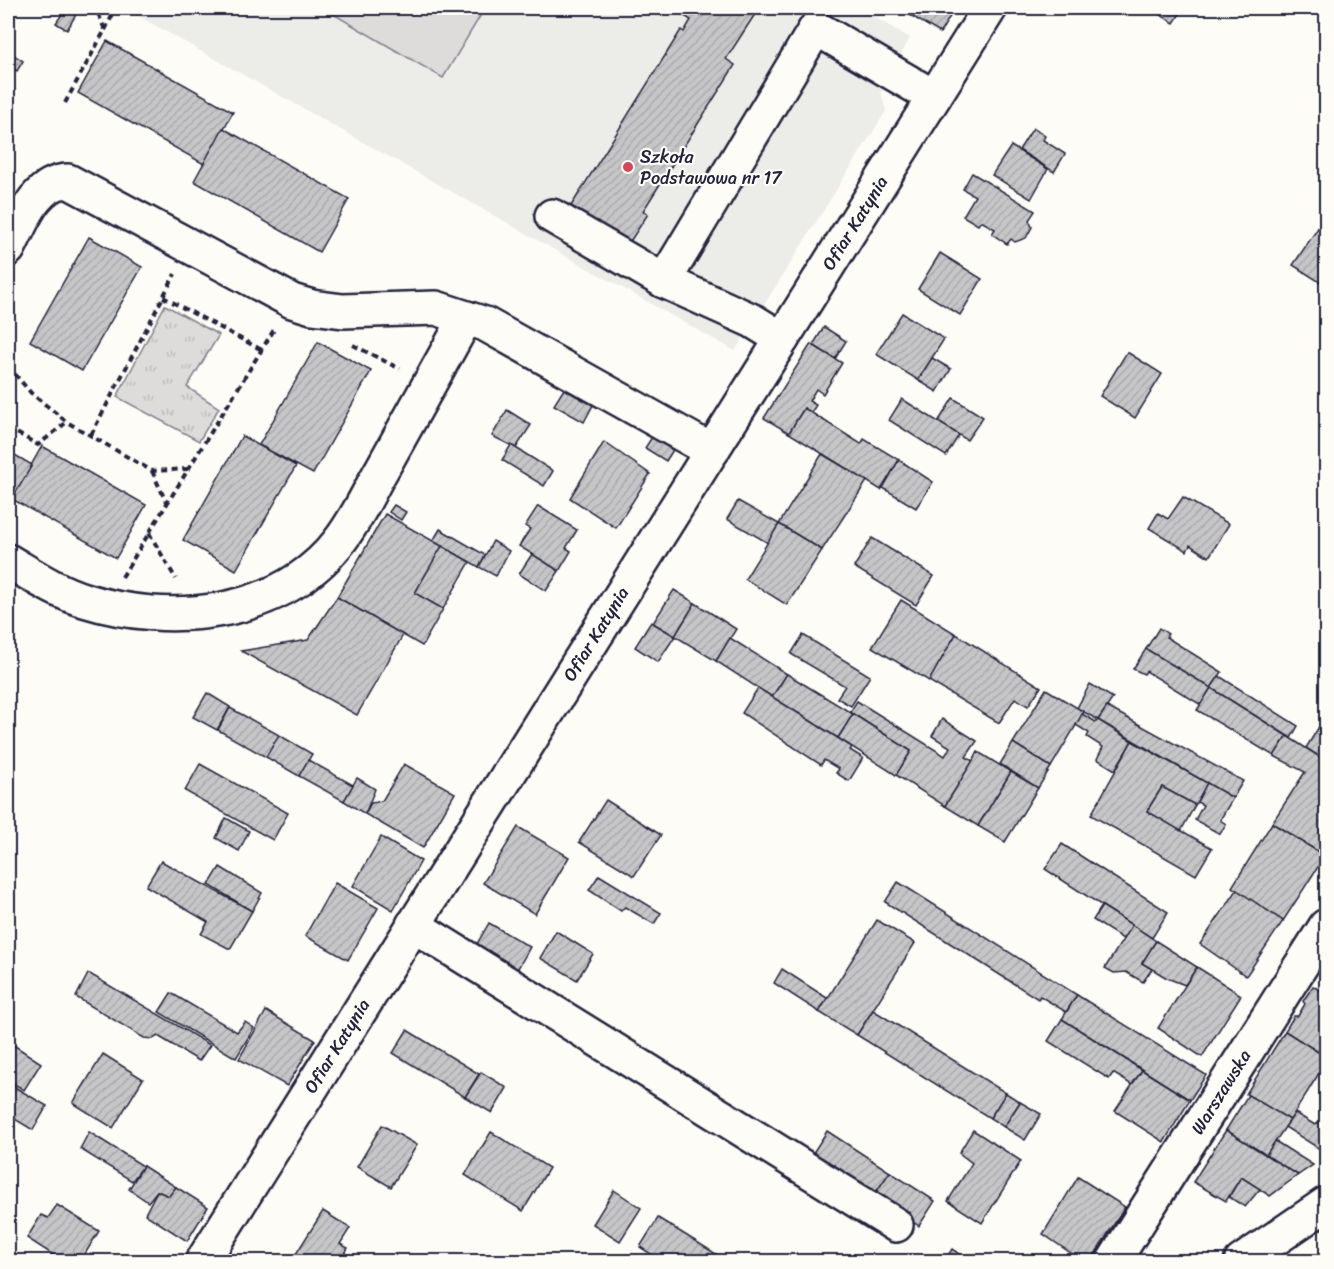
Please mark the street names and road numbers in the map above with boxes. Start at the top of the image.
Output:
street label: Ofiar Katynia [813,169,897,277]
street label: Ofiar Katynia [554,580,638,688]
street label: Ofiar Katynia [295,992,379,1100]
street label: Warszawska [1182,1043,1260,1141]

